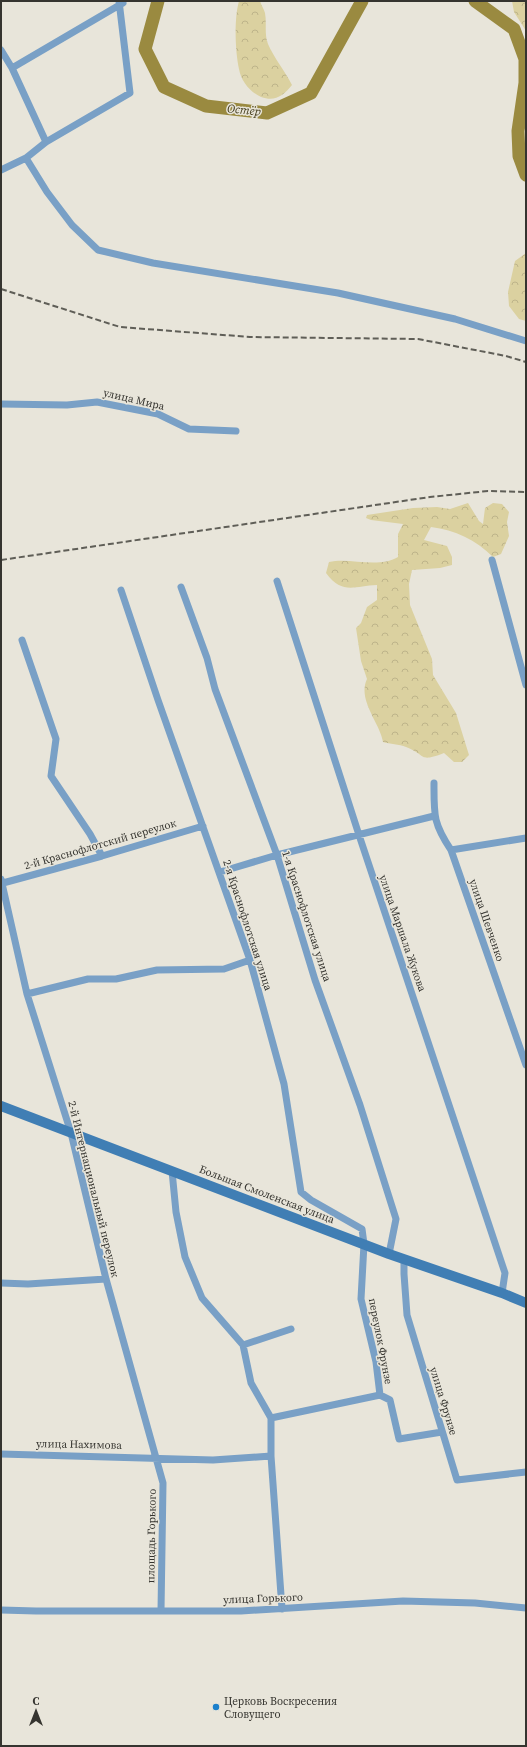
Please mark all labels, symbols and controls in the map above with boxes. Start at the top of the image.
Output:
water label: Остёр [226,100,262,120]
street label: улица Мира [102,385,166,414]
street label: 2-й Краснофлотский переулок [22,816,178,873]
street label: 1-я Краснофлотская улица [278,849,335,984]
street label: 2-я Краснофлотская улица [219,858,276,993]
street label: улица Маршала Жукова [375,873,430,994]
street label: улица Шевченко [465,877,508,964]
street label: 2-й Интернациональный переулок [64,1099,123,1279]
street label: Большая Смоленская улица [197,1162,337,1227]
street label: переулок Фрунзе [365,1297,396,1386]
street label: улица Фрунзе [426,1365,461,1438]
street label: улица Нахимова [36,1436,122,1453]
street label: площадь Горького [143,1489,160,1583]
street label: улица Горького [223,1590,303,1607]
north arrow [16,1691,56,1731]
text: С [33,1694,40,1709]
place label: Церковь Воскресения Словущего [224,1694,337,1722]
marker: Церковь Воскресения Словущего [211,1702,221,1712]

